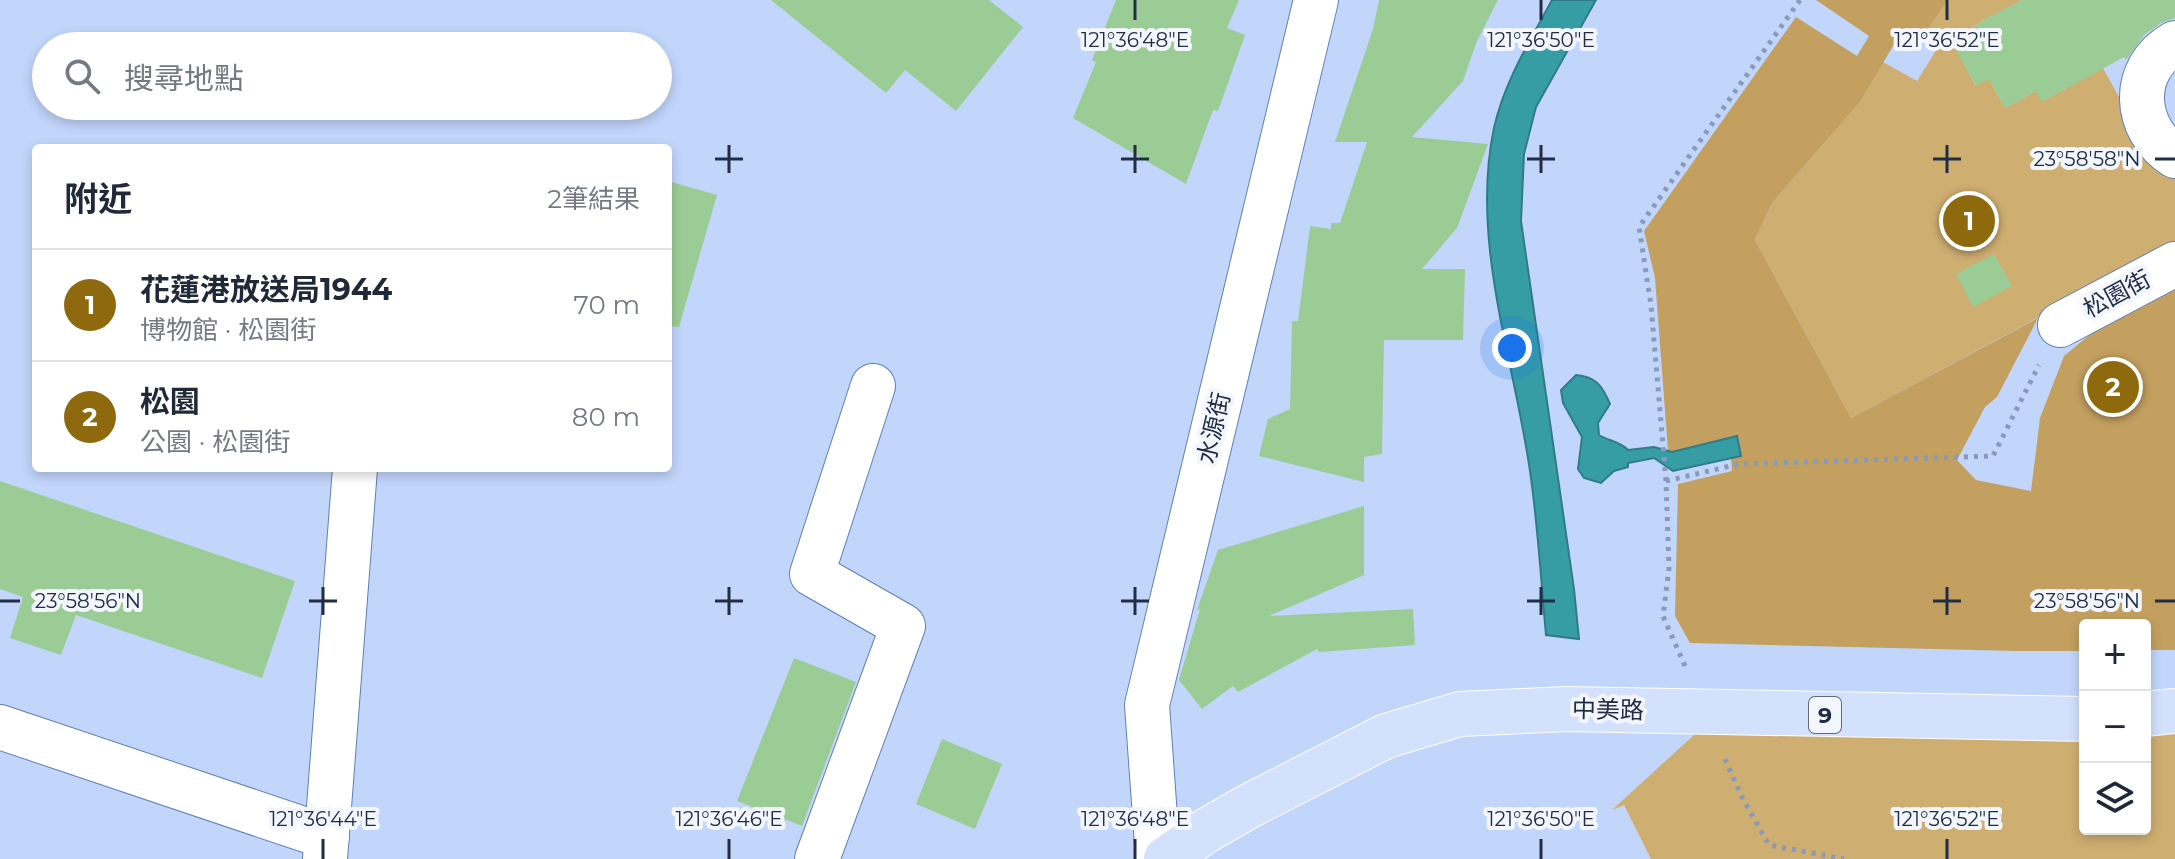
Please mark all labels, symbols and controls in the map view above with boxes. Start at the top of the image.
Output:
text: 121°36'48"E [1081,28,1189,52]
text: 121°36'50"E [1487,28,1595,52]
text: 121°36'52"E [1894,28,2000,52]
search box [32,32,672,120]
icon: search [60,54,104,98]
text: 搜尋地點 [124,60,244,97]
text: 23°58'58"N [2033,147,2141,171]
text: 附近 [64,178,132,220]
text: 2筆結果 [547,183,640,215]
pin: 1 [1943,191,1995,251]
street label: 松園街 [2078,264,2155,323]
text: 花蓮港放送局1944 [140,271,392,308]
text: 1 [85,289,95,321]
text: 70 m [574,289,640,321]
text: 博物館 · 松園街 [140,314,316,346]
your location [1492,328,1532,368]
pin: 2 [2087,357,2139,417]
text: 松園 [140,383,200,420]
street label: 水源街 [1191,390,1236,466]
text: 2 [82,401,98,433]
text: 80 m [572,401,640,433]
text: 公園 · 松園街 [140,426,290,458]
text: 23°58'56"N [35,589,141,613]
text: 23°58'56"N [2034,589,2140,613]
map controls [2079,619,2151,835]
button: + [2079,619,2151,691]
button: − [2079,691,2151,763]
street label: 中美路 [1572,694,1644,725]
road number: 9 [1809,697,1841,733]
button: layers [2079,763,2151,835]
text: 121°36'44"E [269,807,377,831]
text: 121°36'46"E [675,807,783,831]
text: 121°36'48"E [1081,807,1189,831]
text: 121°36'50"E [1487,807,1595,831]
text: 121°36'52"E [1894,807,2000,831]

